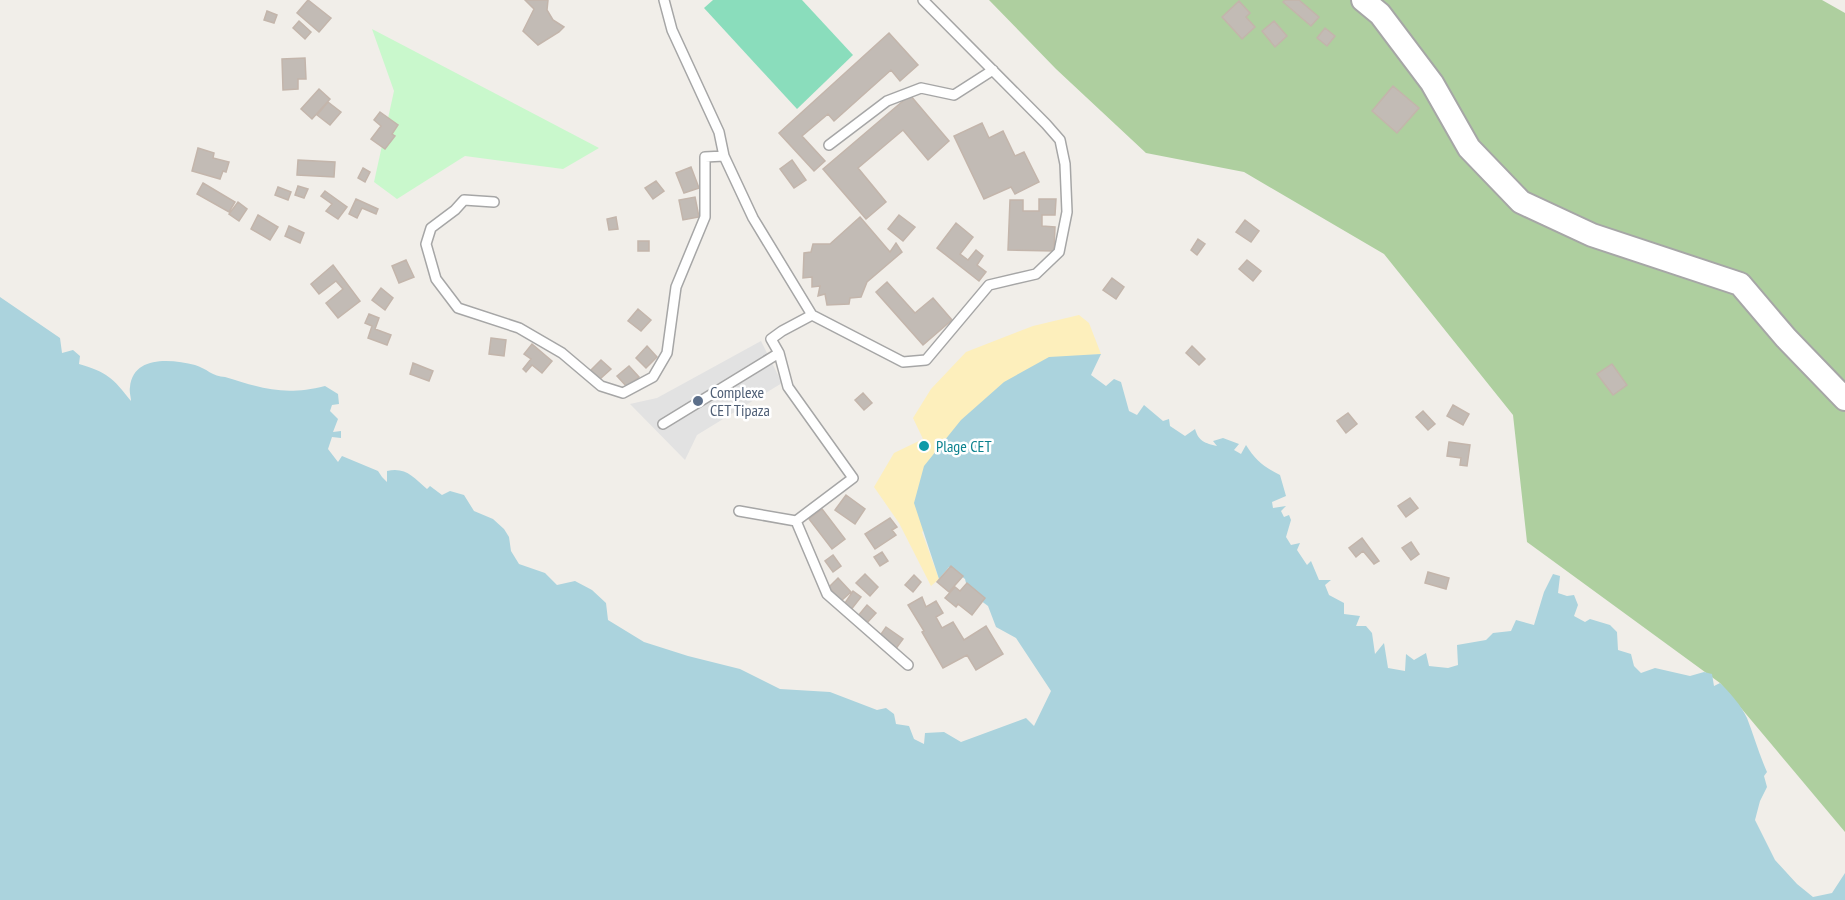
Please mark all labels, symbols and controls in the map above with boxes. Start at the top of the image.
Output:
place label: Complexe CET Tipaza [710,382,770,420]
marker: Complexe CET Tipaza [691,394,705,408]
place label: Plage CET [936,436,992,456]
marker: Plage CET [917,439,931,453]

